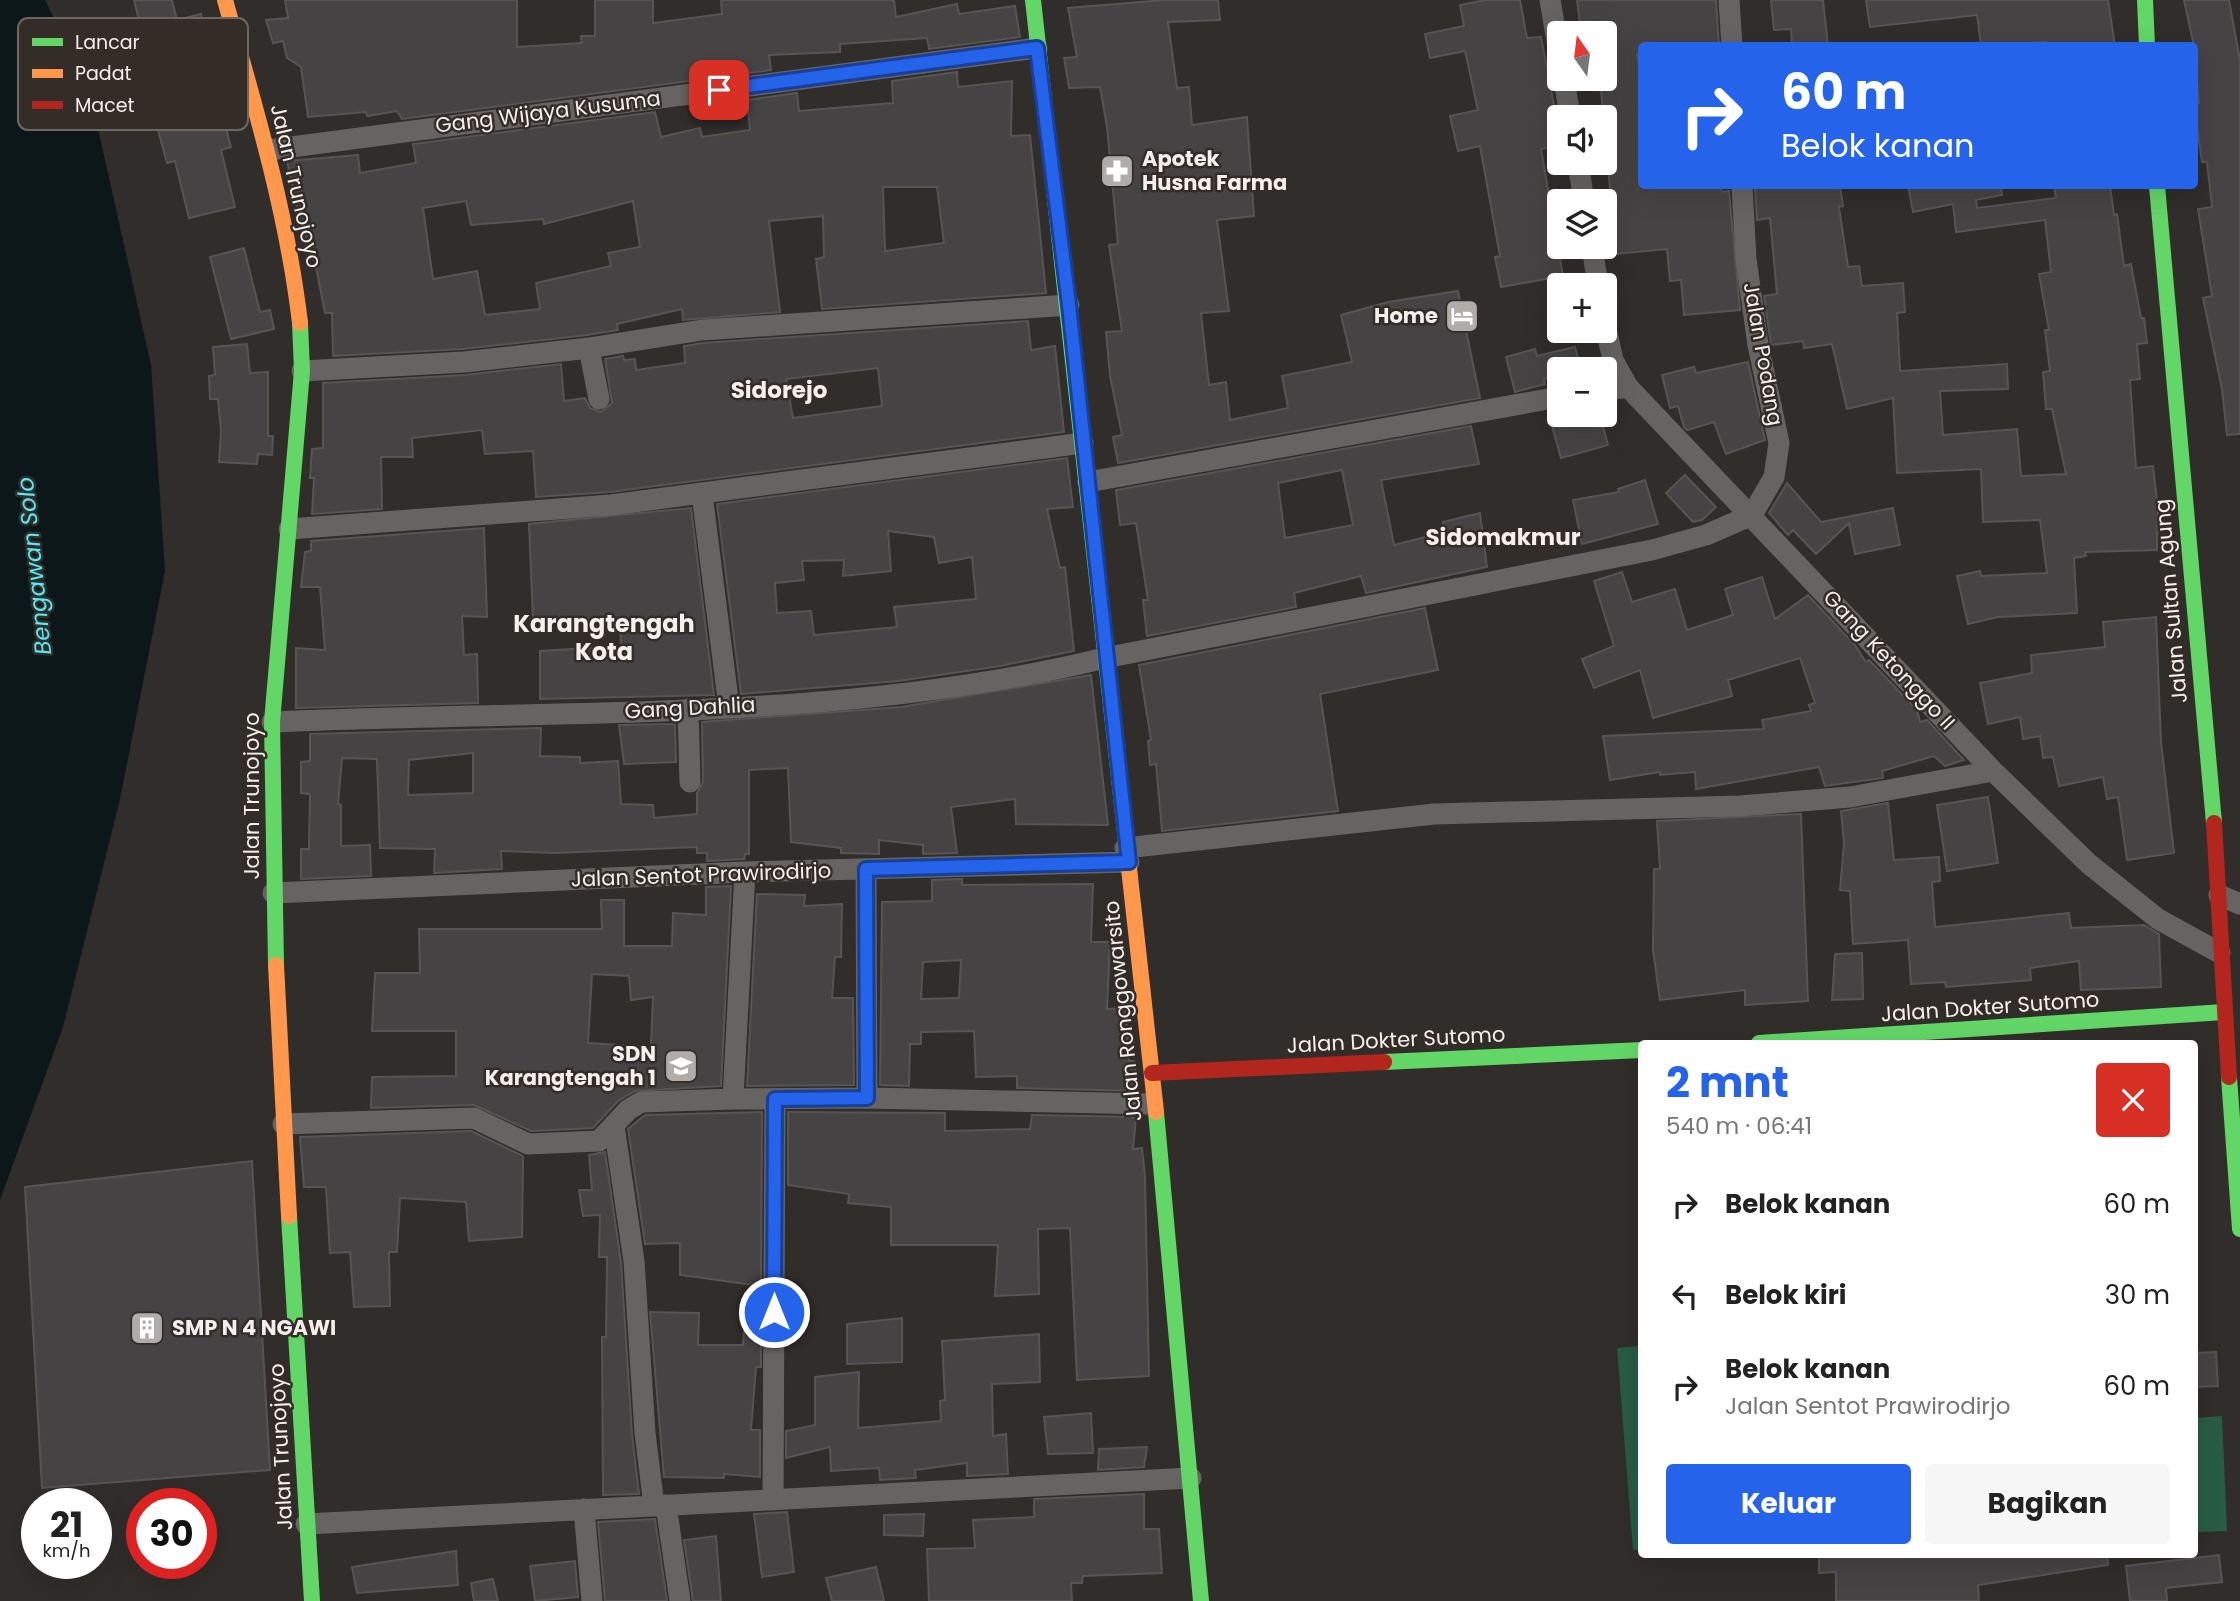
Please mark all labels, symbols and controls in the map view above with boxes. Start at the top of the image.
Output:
legend [18,18,248,130]
north arrow [1547,21,1617,91]
map controls [1547,21,1617,427]
text: Lancar [75,29,140,56]
text: 60 m [1781,58,1906,126]
text: Padat [75,60,132,87]
pin [689,60,749,120]
icon: right [1666,70,1757,161]
icon: arrive [700,71,738,109]
street label: Gang Wijaya Kusuma [434,83,662,140]
text: Macet [75,92,135,119]
street label: Jalan Trunojoyo [264,101,329,271]
button: sound [1547,105,1617,175]
text: Belok kanan [1781,123,1975,168]
place label: Apotek Husna Farma [1142,144,1287,197]
pharmacy icon: Apotek Husna Farma [1098,152,1136,190]
button: layers [1547,189,1617,259]
button: + [1547,273,1617,343]
street label: Jalan Podang [1737,280,1790,428]
hotel icon: Home [1443,297,1481,335]
place label: Home [1374,301,1438,330]
button: − [1547,357,1617,427]
district label: Sidorejo [731,374,827,406]
water label: Bengawan Solo [9,475,59,657]
street label: Jalan Sultan Agung [2147,498,2194,704]
district label: Sidomakmur [1425,521,1581,553]
street label: Gang Ketonggo II [1817,583,1962,736]
district label: Karangtengah Kota [513,607,695,668]
street label: Gang Dahlia [624,690,756,725]
street label: Jalan Trunojoyo [237,712,266,880]
street label: Jalan Sentot Prawirodirjo [570,855,832,894]
street label: Jalan Ronggowarsito [1096,899,1149,1123]
street label: Jalan Dokter Sutomo [1880,984,2100,1029]
street label: Jalan Dokter Sutomo [1286,1019,1506,1060]
place label: SDN Karangtengah 1 [485,1039,656,1092]
school or university icon: SDN Karangtengah 1 [662,1047,700,1085]
text: 2 mnt [1666,1053,1789,1112]
button: close [2096,1063,2170,1137]
text: 540 m · 06:41 [1666,1110,1812,1142]
icon: right [1666,1186,1704,1224]
text: Belok kanan [1725,1186,1890,1222]
text: 60 m [2103,1186,2170,1222]
position arrow [737,1275,811,1349]
icon: left [1666,1277,1704,1315]
text: Belok kiri [1725,1277,1847,1313]
text: 30 m [2105,1277,2170,1313]
building icon: SMP N 4 NGAWI [128,1309,166,1347]
place label: SMP N 4 NGAWI [172,1313,336,1342]
text: Belok kanan [1725,1351,1890,1387]
street label: Jalan Trunojoyo [262,1363,299,1531]
icon: right [1666,1368,1704,1406]
text: 60 m [2103,1368,2170,1404]
text: Jalan Sentot Prawirodirjo [1725,1390,2010,1422]
button: Keluar [1666,1464,1911,1544]
button: Bagikan [1925,1464,2170,1544]
speed limit sign: 30 [126,1488,217,1579]
text: 21 [50,1500,83,1549]
text: km/h [43,1538,90,1563]

